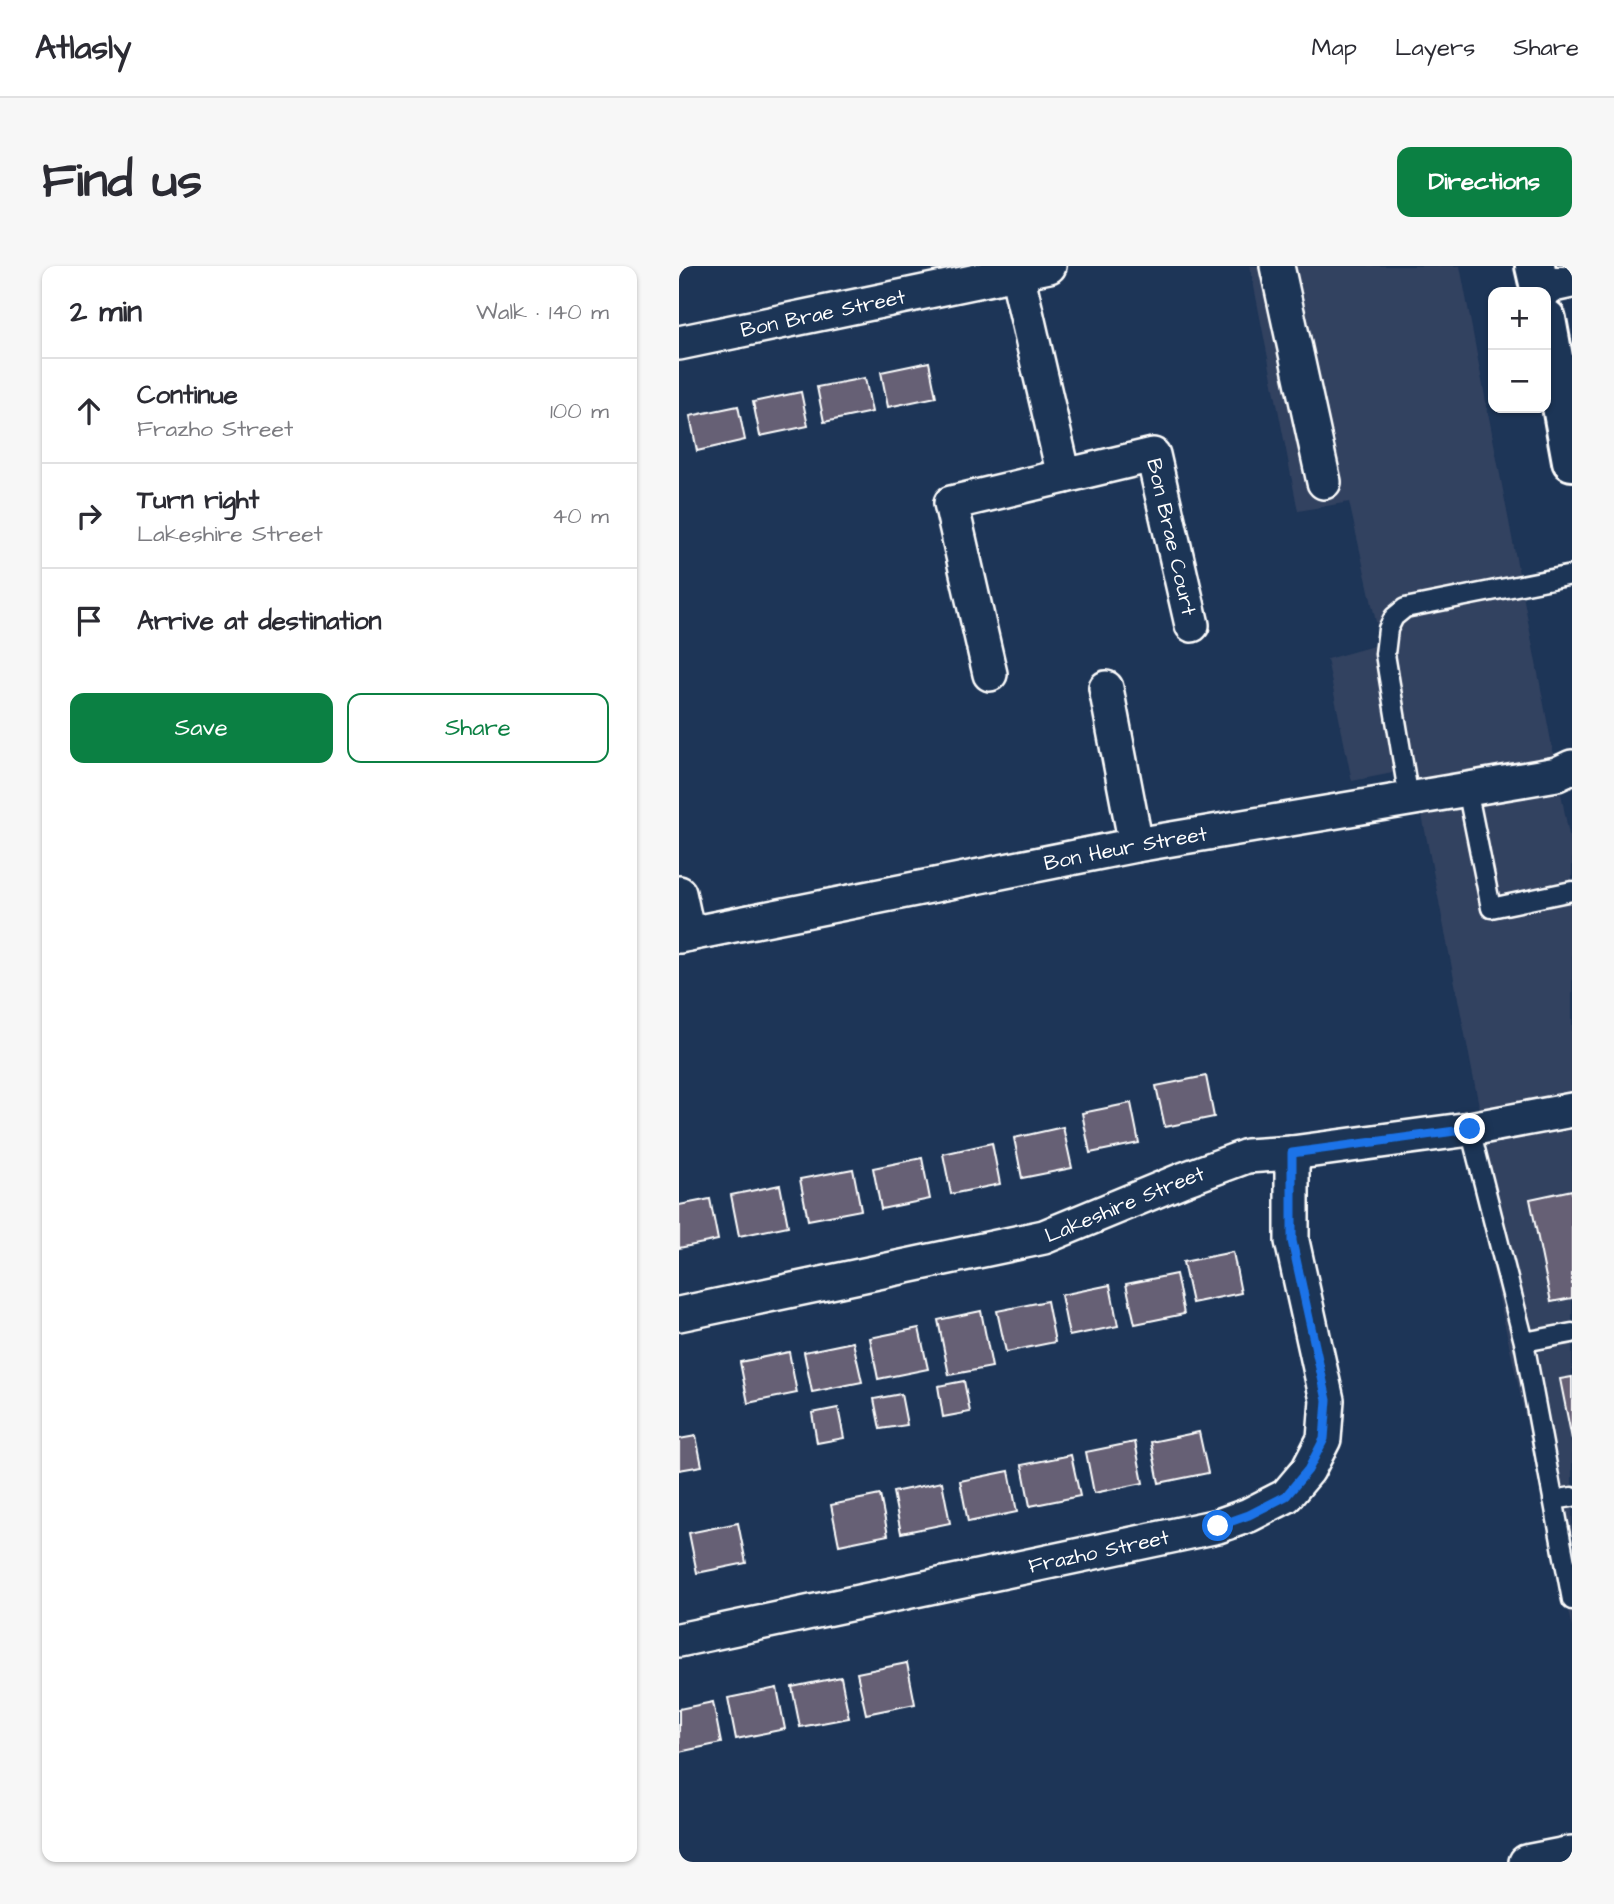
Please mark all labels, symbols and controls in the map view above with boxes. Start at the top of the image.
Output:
text: Atlasly [35,25,131,71]
text: Map [1312,31,1357,65]
text: Layers [1395,31,1475,65]
text: Share [1513,31,1579,65]
button: Directions [1397,147,1572,217]
text: Find us [42,148,202,216]
street label: Bon Brae Street [738,282,908,345]
map controls [1488,287,1551,413]
button: + [1488,287,1551,350]
text: 2 min [70,291,142,333]
text: Walk · 140 m [476,296,609,328]
button: − [1488,350,1551,413]
text: Continue [137,377,238,413]
icon: ahead [70,392,108,430]
text: 100 m [550,395,609,427]
text: Frazho Street [137,413,293,445]
street label: Bon Brae Court [1139,456,1203,619]
text: Turn right [137,482,259,518]
icon: right [70,497,108,535]
text: 40 m [552,500,609,532]
text: Lakeshire Street [137,518,323,550]
icon: arrive [70,602,108,640]
text: Arrive at destination [137,603,382,639]
button: Save [70,693,333,763]
button: Share [347,693,609,763]
street label: Bon Heur Street [1041,819,1210,878]
route end [1454,1113,1485,1144]
street label: Lakeshire Street [1041,1159,1209,1250]
route start [1202,1510,1233,1541]
street label: Frazho Street [1026,1523,1172,1581]

